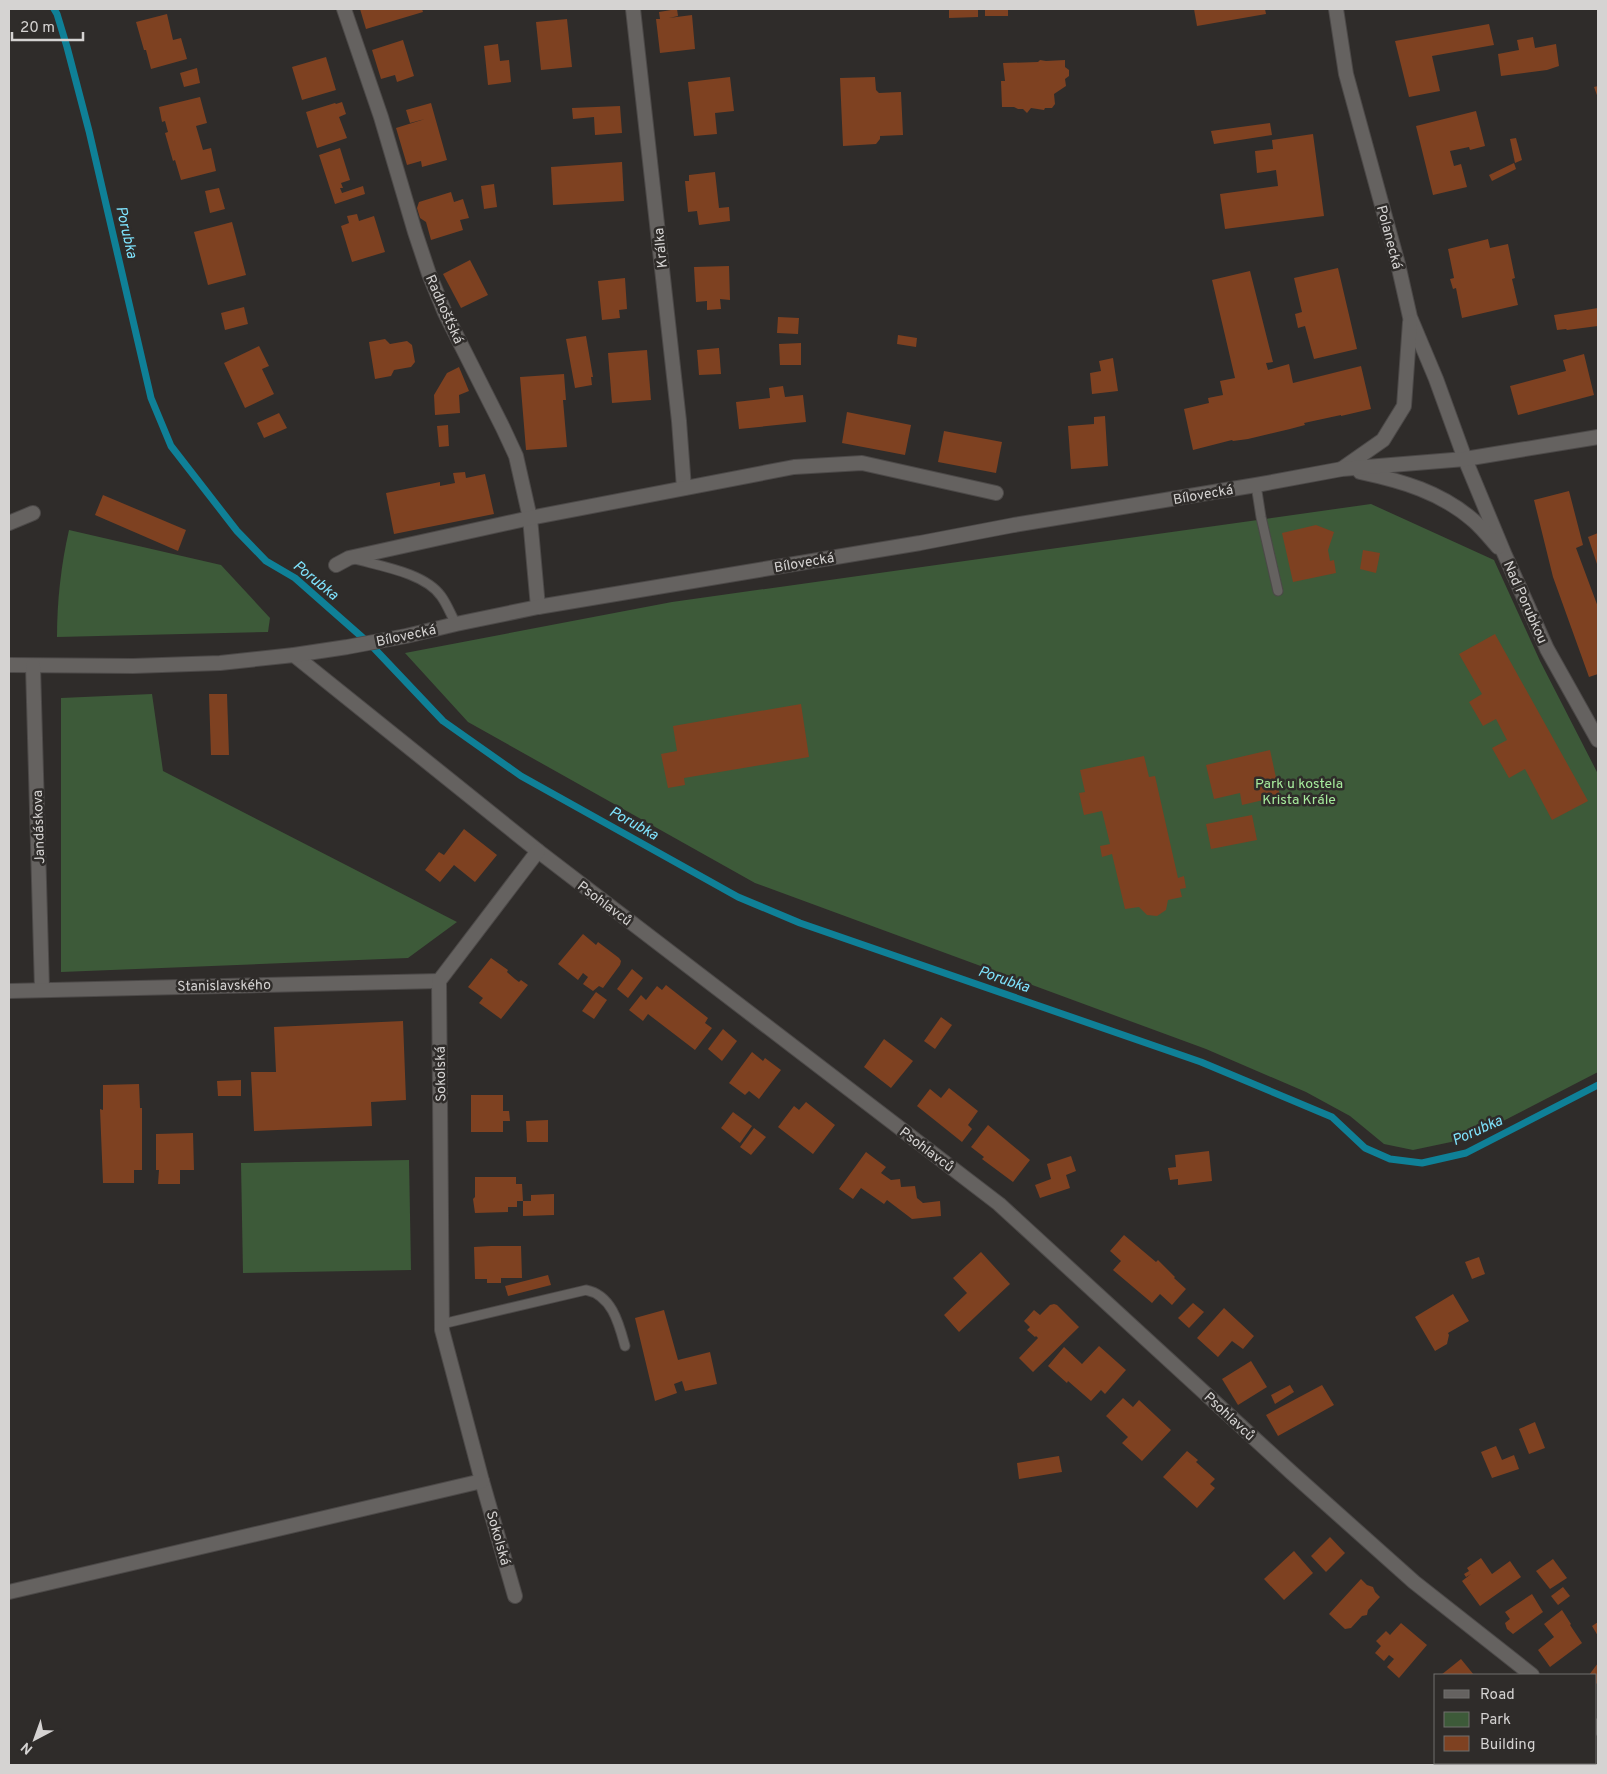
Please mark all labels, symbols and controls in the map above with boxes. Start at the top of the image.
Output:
scale bar [12,10,84,42]
text: 20 m [20,19,55,38]
water label: Porubka [110,204,141,261]
street label: Polanecká [1372,204,1405,271]
street label: Králka [651,227,672,269]
street label: Radhošťská [421,272,466,347]
street label: Bílovecká [1172,482,1235,509]
street label: Bílovecká [773,550,836,577]
water label: Porubka [288,557,342,605]
street label: Nad Porubkou [1499,559,1550,647]
street label: Bílovecká [375,622,438,651]
park label: Park u kostela Krista Krále [1255,776,1343,809]
street label: Jandáskova [30,790,49,864]
water label: Porubka [605,803,661,846]
street label: Psohlavců [574,878,635,930]
water label: Porubka [975,963,1032,998]
street label: Stanislavského [177,977,271,996]
street label: Sokolská [433,1046,450,1102]
water label: Porubka [1449,1112,1506,1151]
street label: Psohlavců [896,1124,957,1176]
street label: Psohlavců [1200,1389,1258,1445]
street label: Sokolská [482,1509,513,1568]
legend [1434,1674,1597,1764]
text: Road [1480,1686,1515,1705]
text: Park [1480,1711,1511,1730]
north arrow [10,1714,60,1764]
text: Building [1480,1736,1535,1755]
text: N [18,1738,37,1757]

